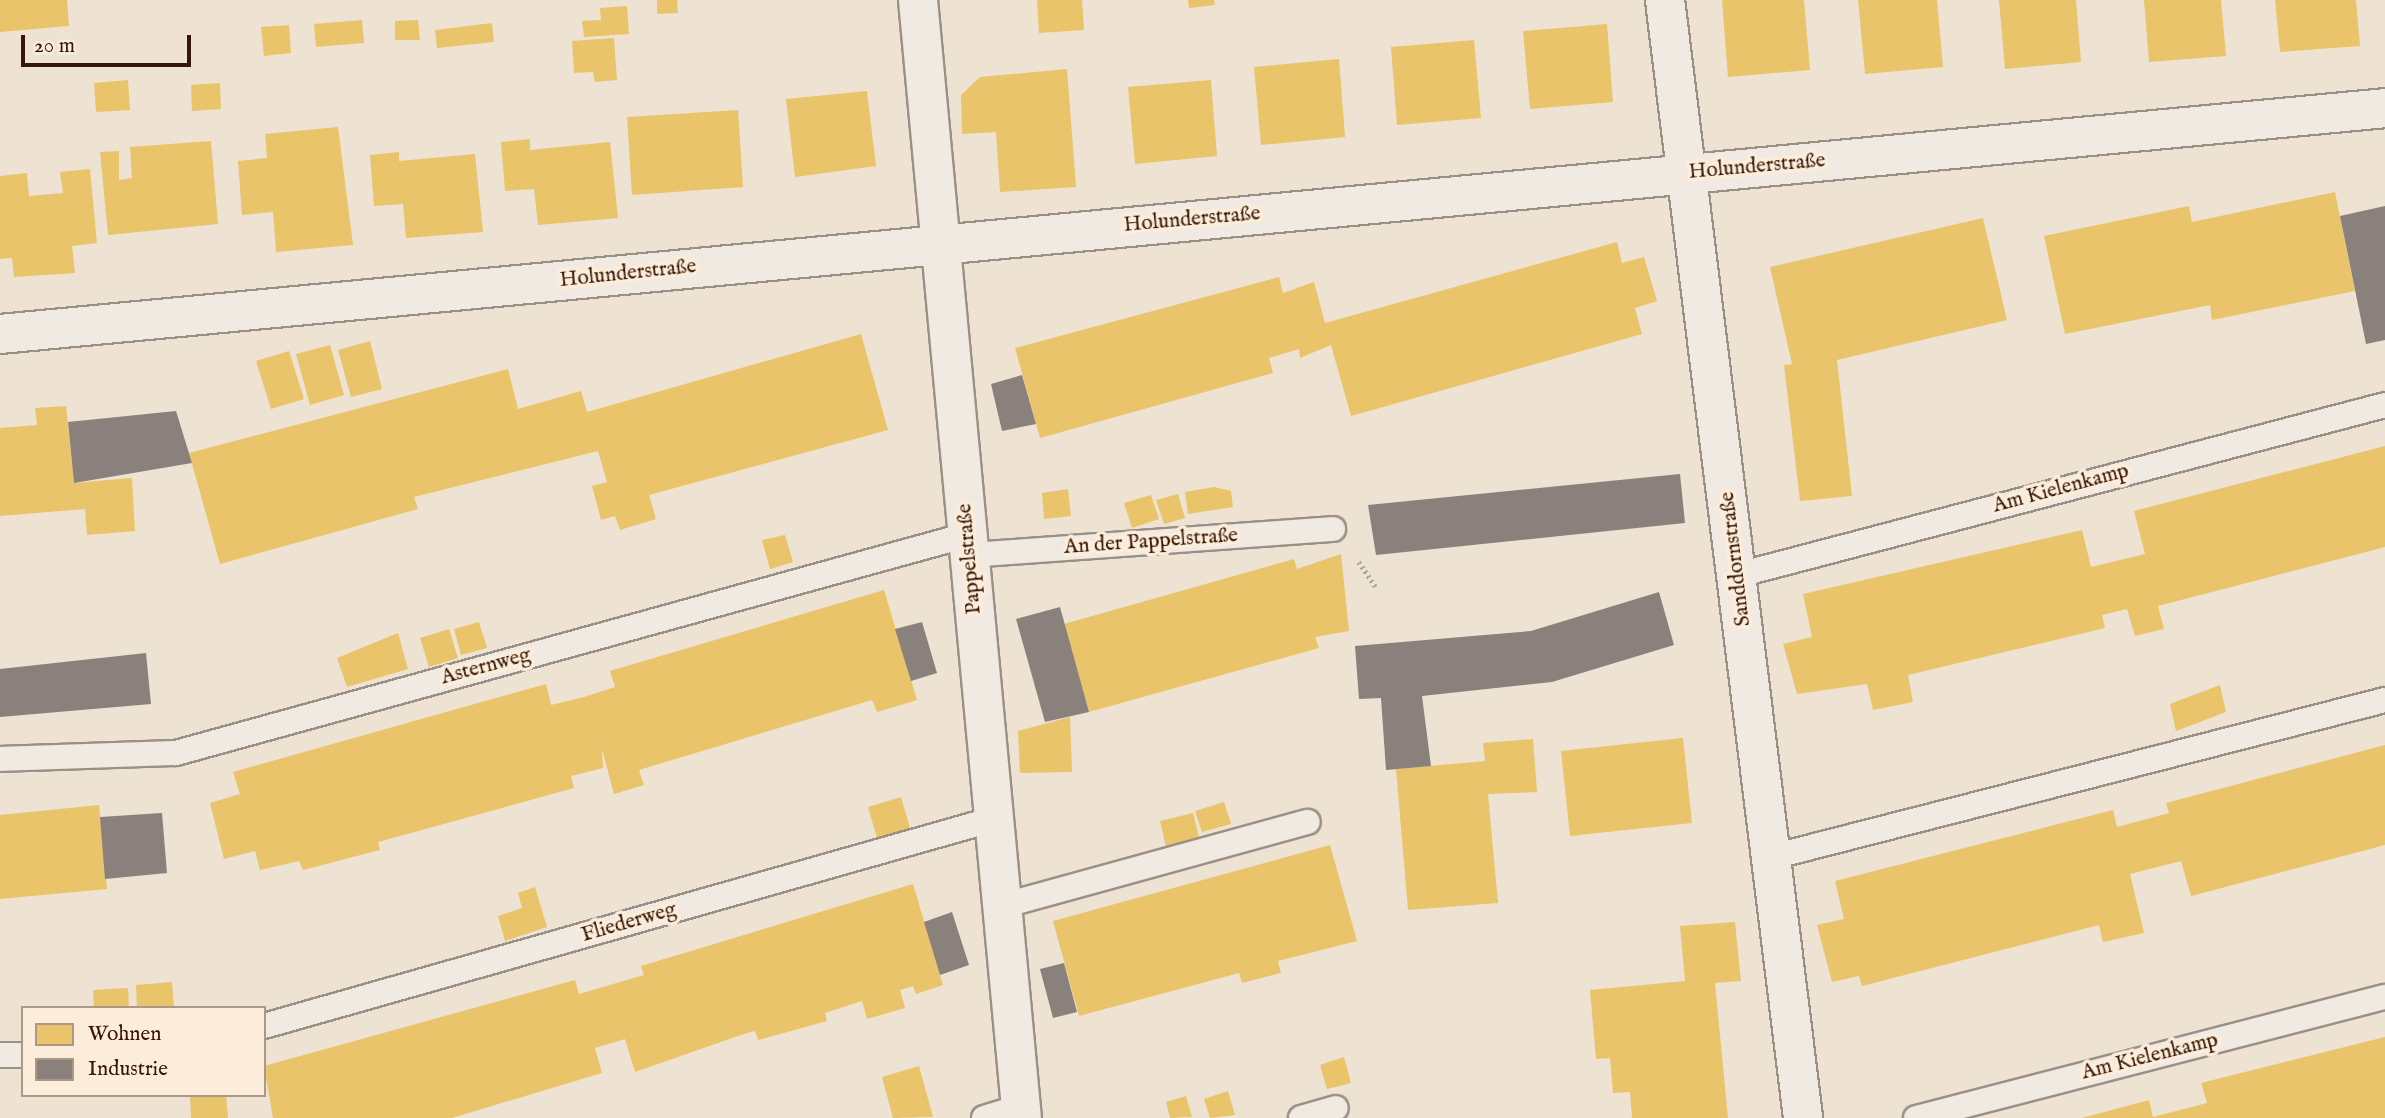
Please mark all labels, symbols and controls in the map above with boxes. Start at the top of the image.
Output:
scale bar [24,21,194,65]
text: 20 m [34,33,75,60]
street label: Holunderstraße [1688,148,1826,186]
street label: Holunderstraße [1123,201,1261,239]
street label: Holunderstraße [559,254,697,294]
street label: Am Kielenkamp [1990,459,2132,519]
street label: Sanddornstraße [1715,490,1757,628]
street label: Pappelstraße [953,503,987,615]
street label: An der Pappelstraße [1063,523,1239,561]
street label: Asternweg [438,643,534,691]
street label: Fliederweg [579,897,679,949]
legend [21,1006,266,1097]
text: Wohnen [88,1021,161,1048]
street label: Am Kielenkamp [2079,1028,2221,1086]
text: Industrie [88,1056,168,1083]

